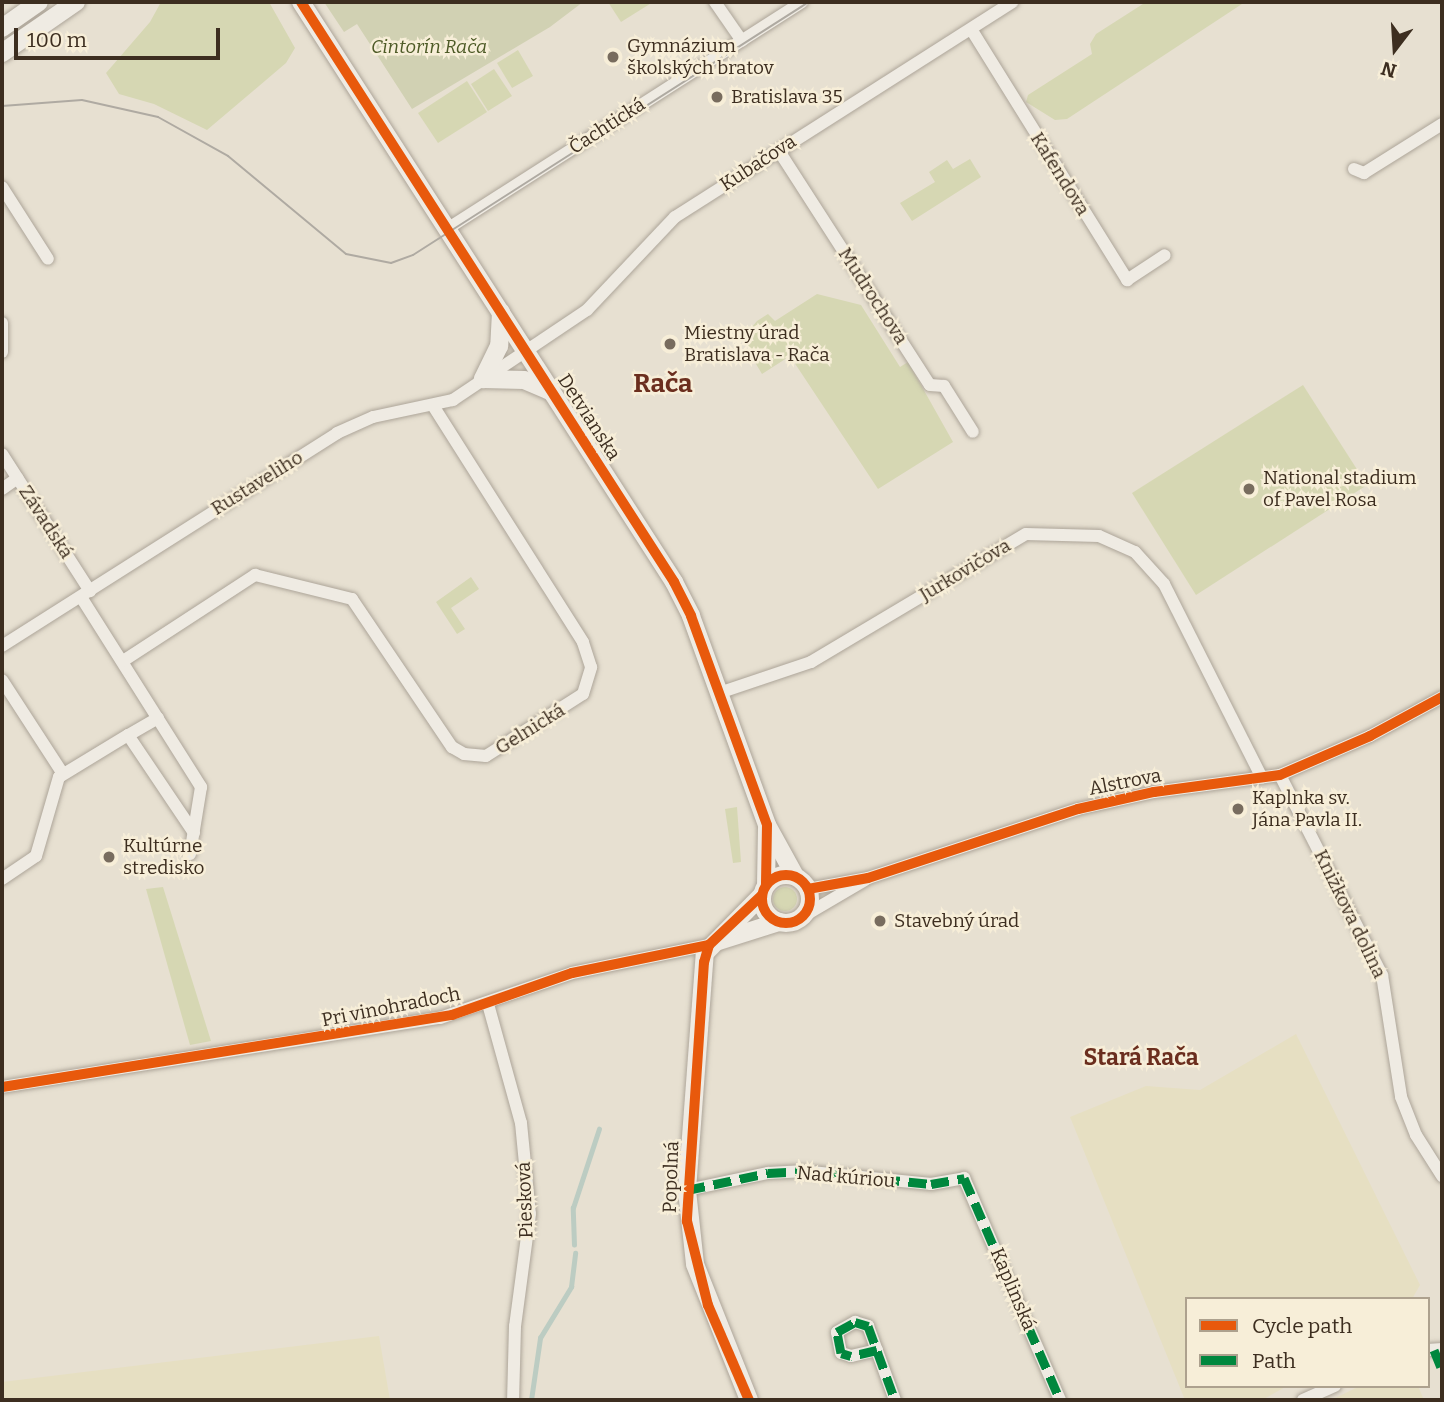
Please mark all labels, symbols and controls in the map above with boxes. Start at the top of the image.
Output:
scale bar [18,14,224,58]
north arrow [1360,14,1430,84]
text: 100 m [27,27,87,53]
place label: Gymnázium školských bratov [627,35,774,79]
park label: Cintorín Rača [371,36,487,58]
marker: Gymnázium školských bratov [605,49,621,65]
text: N [1378,56,1399,83]
place label: Bratislava 35 [731,86,843,108]
marker: Bratislava 35 [709,89,725,105]
street label: Čachtická [565,93,649,159]
street label: Kafendova [1025,128,1095,220]
street label: Kubačova [716,130,800,196]
street label: Mudrochova [833,243,913,349]
place label: Miestny úrad Bratislava - Rača [684,322,830,366]
marker: Miestny úrad Bratislava - Rača [662,336,678,352]
district label: Rača [633,368,693,400]
street label: Detvianska [553,370,625,464]
street label: Rustaveliho [207,446,307,520]
place label: National stadium of Pavel Rosa [1263,467,1416,511]
street label: Závadská [14,481,78,563]
marker: National stadium of Pavel Rosa [1241,481,1257,497]
street label: Jurkovičova [915,534,1015,606]
street label: Gelnická [491,699,569,759]
street label: Alstrova [1087,764,1163,800]
place label: Kaplnka sv. Jána Pavla II. [1252,787,1362,831]
marker: Kaplnka sv. Jána Pavla II. [1230,801,1246,817]
place label: Kultúrne stredisko [123,835,204,879]
street label: Knižkova dolina [1309,846,1391,982]
marker: Kultúrne stredisko [101,849,117,865]
place label: Stavebný úrad [894,910,1019,932]
marker: Stavebný úrad [872,913,888,929]
street label: Pri vinohradoch [320,982,462,1032]
district label: Stará Rača [1083,1043,1199,1071]
street label: Popolná [658,1141,684,1213]
street label: Piesková [512,1161,538,1239]
street label: Nad kúriou [796,1161,896,1193]
street label: Kaplinská [985,1244,1041,1334]
legend [1185,1297,1430,1388]
text: Cycle path [1252,1313,1352,1339]
text: Path [1252,1348,1296,1374]

